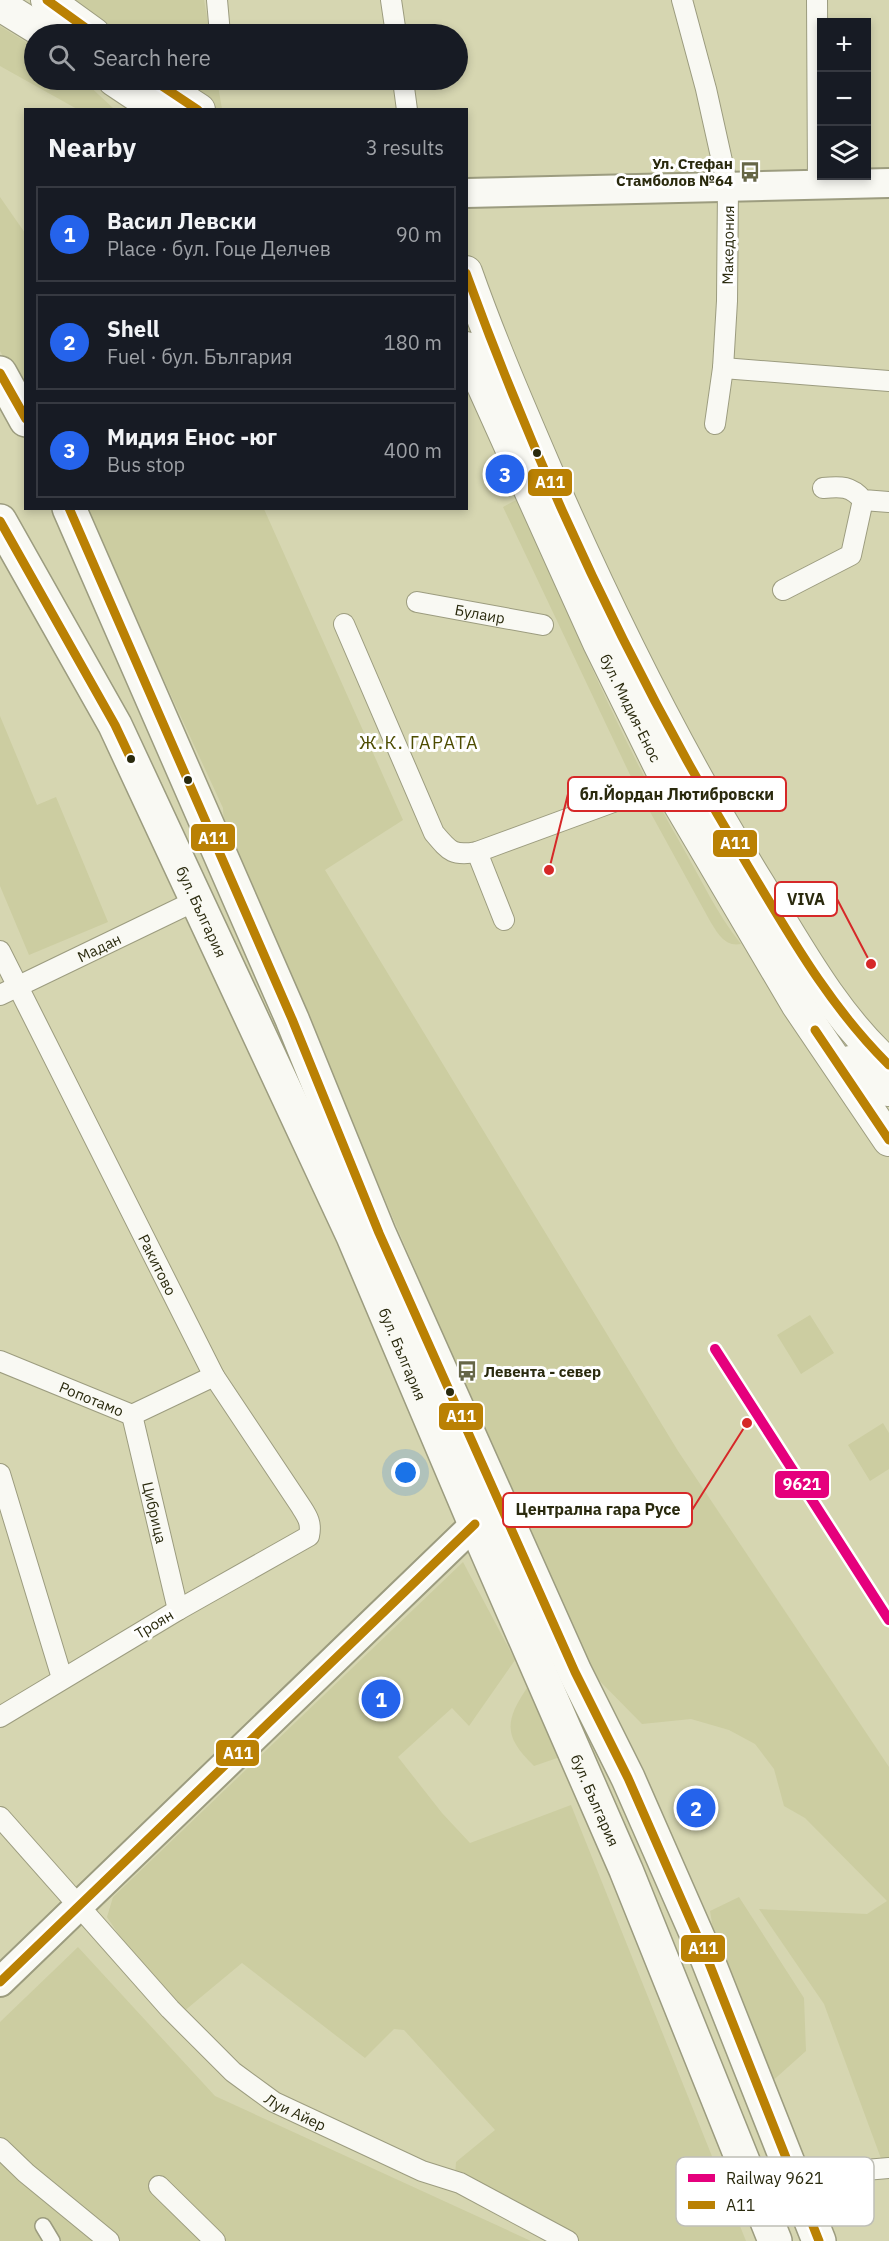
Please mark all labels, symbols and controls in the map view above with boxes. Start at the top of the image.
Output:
map controls [817,18,871,180]
button: + [817,18,871,72]
search box [24,24,468,90]
icon: search [45,41,78,74]
text: Search here [93,43,211,72]
button: − [817,72,871,126]
button: layers [817,126,871,180]
text: Nearby [48,130,136,164]
text: 3 results [366,134,444,161]
place label: Ул. Стефан Стамболов №64 [616,154,733,190]
bus stop icon: Ул. Стефан Стамболов №64 [738,160,762,184]
street label: Македония [718,205,738,285]
text: Васил Левски [107,206,257,235]
text: 1 [64,221,76,248]
text: 90 m [396,221,442,248]
text: Place · бул. Гоце Делчев [107,235,331,262]
text: Shell [107,314,159,343]
text: 2 [64,329,76,356]
text: 180 m [384,329,442,356]
text: Fuel · бул. България [107,343,292,370]
text: Мидия Енос -юг [107,422,277,451]
text: 3 [64,437,76,464]
text: 400 m [384,437,442,464]
unlabelled marker [531,447,543,459]
text: Bus stop [107,451,185,478]
pin: 3 [486,452,524,496]
line badge: А11 [527,468,573,497]
text: А11 [535,472,565,492]
street label: Булаир [453,600,507,627]
street label: бул. Мидия-Енос [596,651,666,766]
district label: Ж.К. ГАРАТА [359,731,479,754]
unlabelled marker [125,753,137,765]
unlabelled marker [182,774,194,786]
callout: бл.Йордан Лютибровски [568,777,786,811]
text: бл.Йордан Лютибровски [580,784,774,804]
line badge: А11 [190,823,236,852]
text: А11 [198,828,228,848]
line badge: А11 [712,829,758,858]
text: А11 [720,833,750,853]
street label: бул. България [173,863,231,960]
callout: VIVA [775,882,837,916]
text: VIVA [787,889,825,909]
street label: Мадан [74,929,124,966]
street label: Ракитово [134,1231,181,1298]
street label: бул. България [375,1305,431,1403]
bus stop icon: Левента - север [455,1359,479,1383]
place label: Левента - север [484,1362,601,1381]
street label: Ропотамо [57,1377,127,1420]
unlabelled marker [444,1386,456,1398]
line badge: А11 [438,1402,484,1431]
text: А11 [446,1406,476,1426]
your location [391,1458,420,1487]
line badge: 9621 [774,1470,830,1499]
text: 9621 [783,1474,822,1494]
street label: Цибрица [139,1480,171,1545]
callout: Централна гара Русе [503,1493,692,1527]
text: Централна гара Русе [516,1499,680,1519]
street label: Троян [131,1605,177,1643]
pin: 1 [362,1676,400,1722]
line badge: А11 [215,1739,260,1767]
text: А11 [223,1743,253,1763]
street label: бул. България [567,1751,624,1849]
pin: 2 [676,1786,716,1830]
line badge: А11 [680,1934,726,1963]
text: А11 [688,1938,718,1958]
street label: Луи Айер [261,2089,329,2134]
legend [676,2157,874,2226]
text: Railway 9621 [726,2168,824,2188]
text: А11 [726,2195,755,2215]

